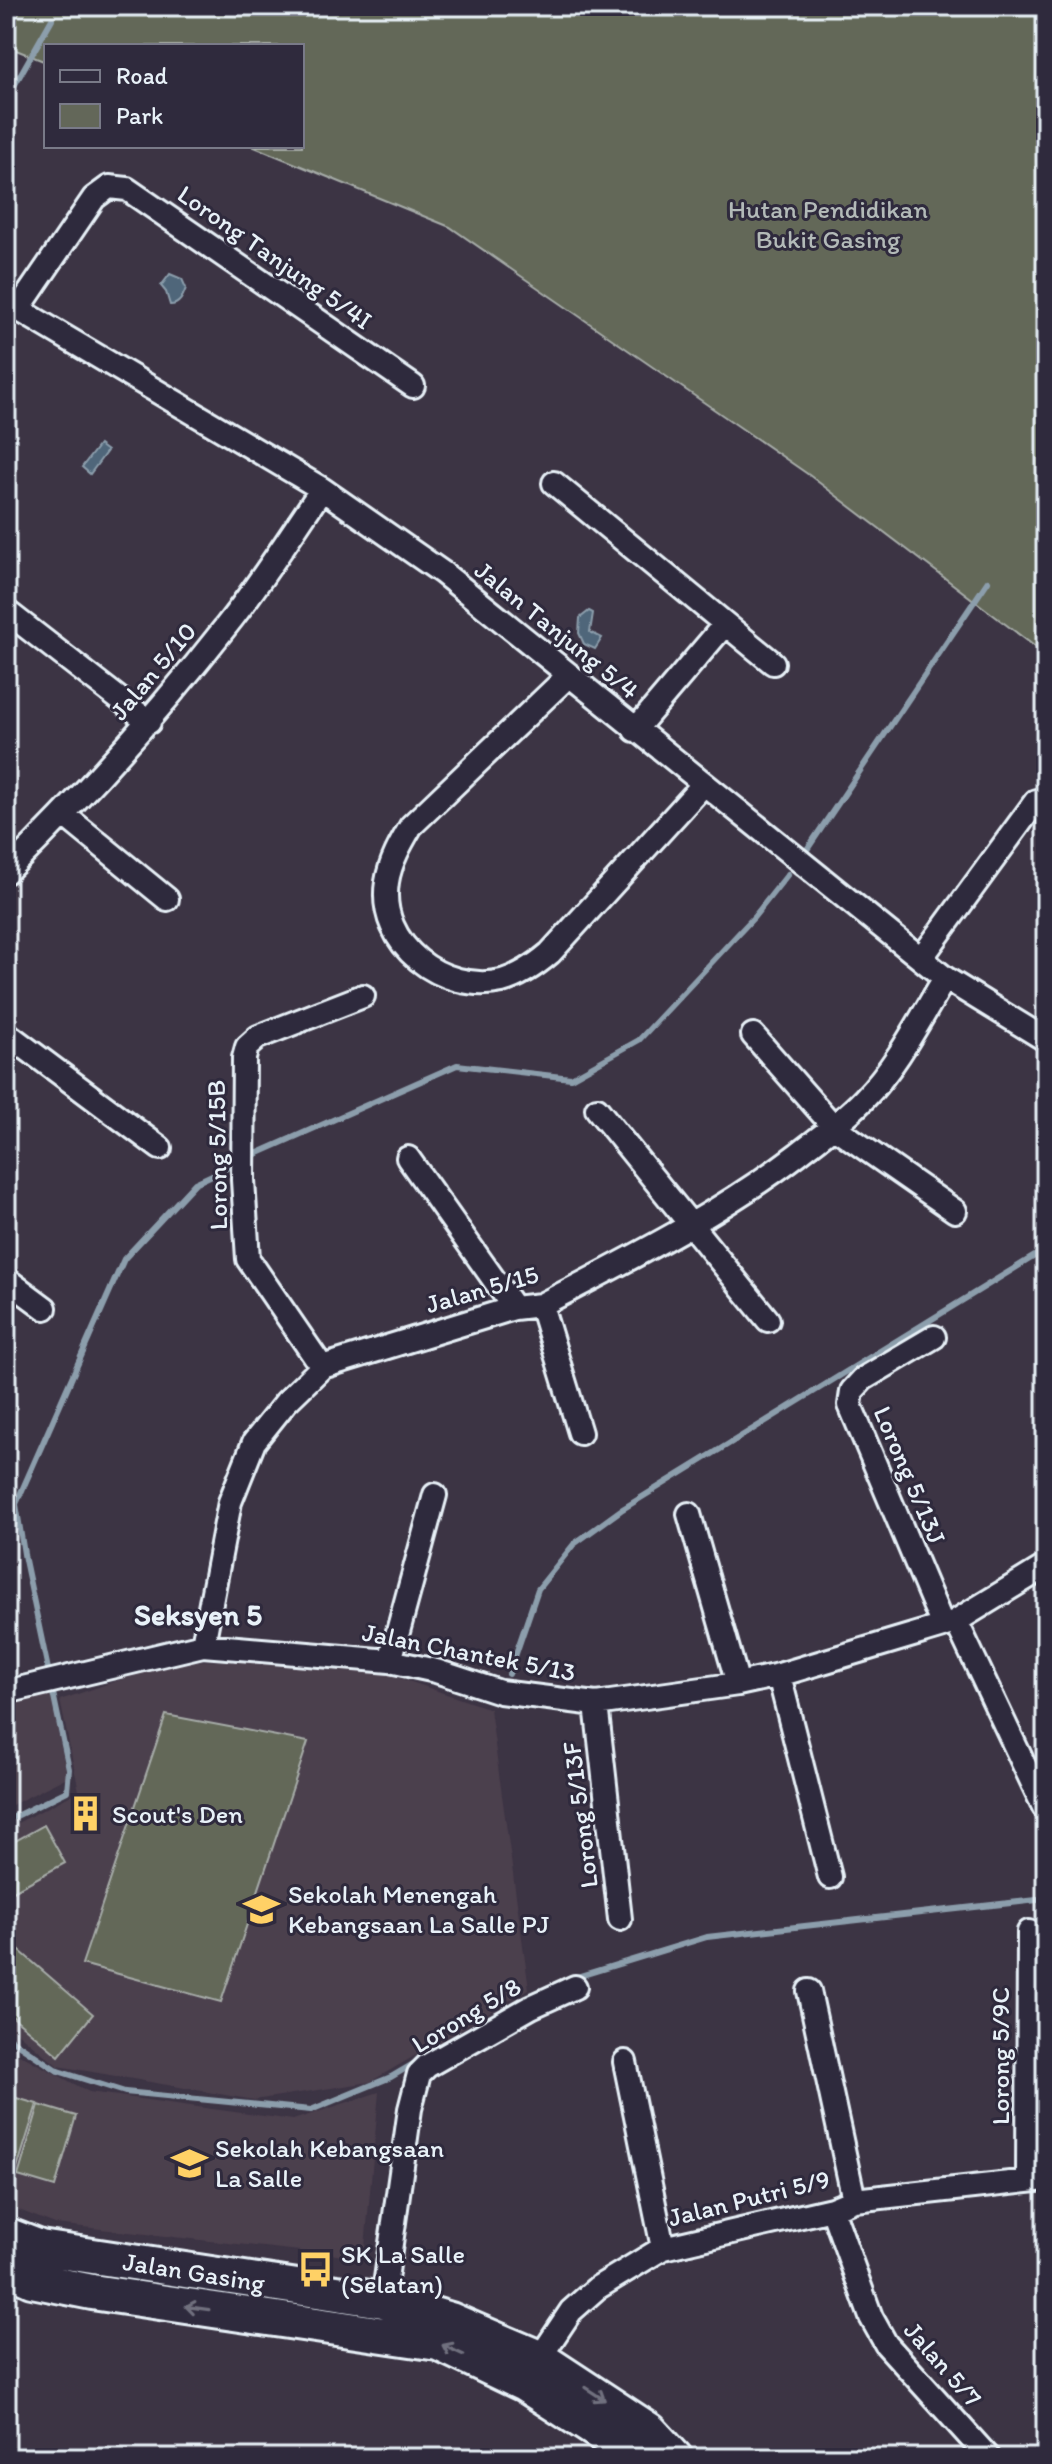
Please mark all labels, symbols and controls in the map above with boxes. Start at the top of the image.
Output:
legend [44,44,304,148]
text: Road [116,61,168,90]
text: Park [116,101,163,130]
street label: Lorong Tanjung 5/4I [171,178,379,336]
park label: Hutan Pendidikan Bukit Gasing [728,193,928,255]
street label: Jalan Tanjung 5/4 [468,554,646,706]
street label: Jalan 5/10 [103,615,203,727]
street label: Lorong 5/15B [200,1080,234,1230]
street label: Jalan 5/15 [422,1258,542,1320]
street label: Lorong 5/13J [867,1401,953,1549]
district label: Seksyen 5 [134,1596,262,1633]
street label: Jalan Chantek 5/13 [360,1616,578,1688]
street label: Lorong 5/13F [555,1739,605,1890]
building icon: Scout's Den [67,1795,105,1833]
place label: Scout's Den [112,1798,243,1830]
place label: Sekolah Menengah Kebangsaan La Salle PJ [288,1878,550,1940]
school or university icon: Sekolah Menengah Kebangsaan La Salle PJ [243,1890,281,1928]
street label: Lorong 5/8 [406,1970,526,2060]
street label: Lorong 5/9C [984,1987,1016,2125]
place label: Sekolah Kebangsaan La Salle [215,2132,444,2194]
school or university icon: Sekolah Kebangsaan La Salle [170,2144,208,2182]
street label: Jalan Putri 5/9 [665,2162,833,2234]
place label: SK La Salle (Selatan) [341,2238,465,2300]
street label: Jalan Gasing [121,2245,268,2299]
bus stop icon: SK La Salle (Selatan) [296,2250,334,2288]
one-way arrow [185,2300,211,2315]
street label: Jalan 5/7 [897,2315,989,2413]
one-way arrow [442,2342,466,2357]
one-way arrow [583,2386,605,2403]

